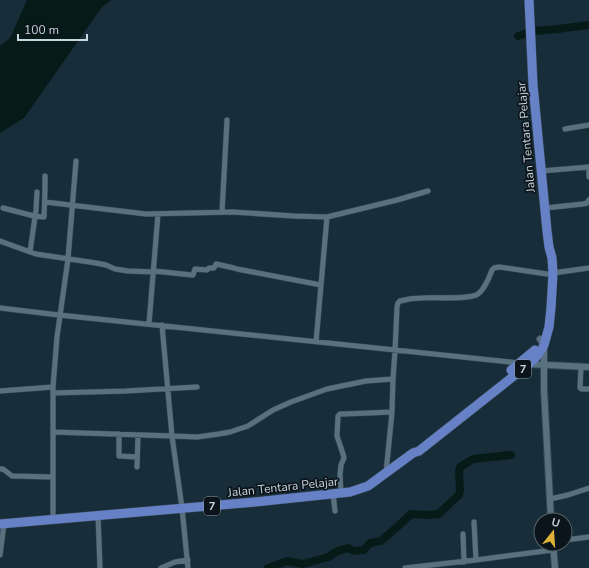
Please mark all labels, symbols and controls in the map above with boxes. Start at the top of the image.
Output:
scale bar [18,16,87,42]
text: 100 m [24,22,59,38]
street label: Jalan Tentara Pelajar [513,80,539,194]
road number: 7 [515,360,531,378]
street label: Jalan Tentara Pelajar [226,473,340,501]
road number: 7 [204,497,220,515]
north arrow [533,512,573,552]
text: U [550,515,562,531]

